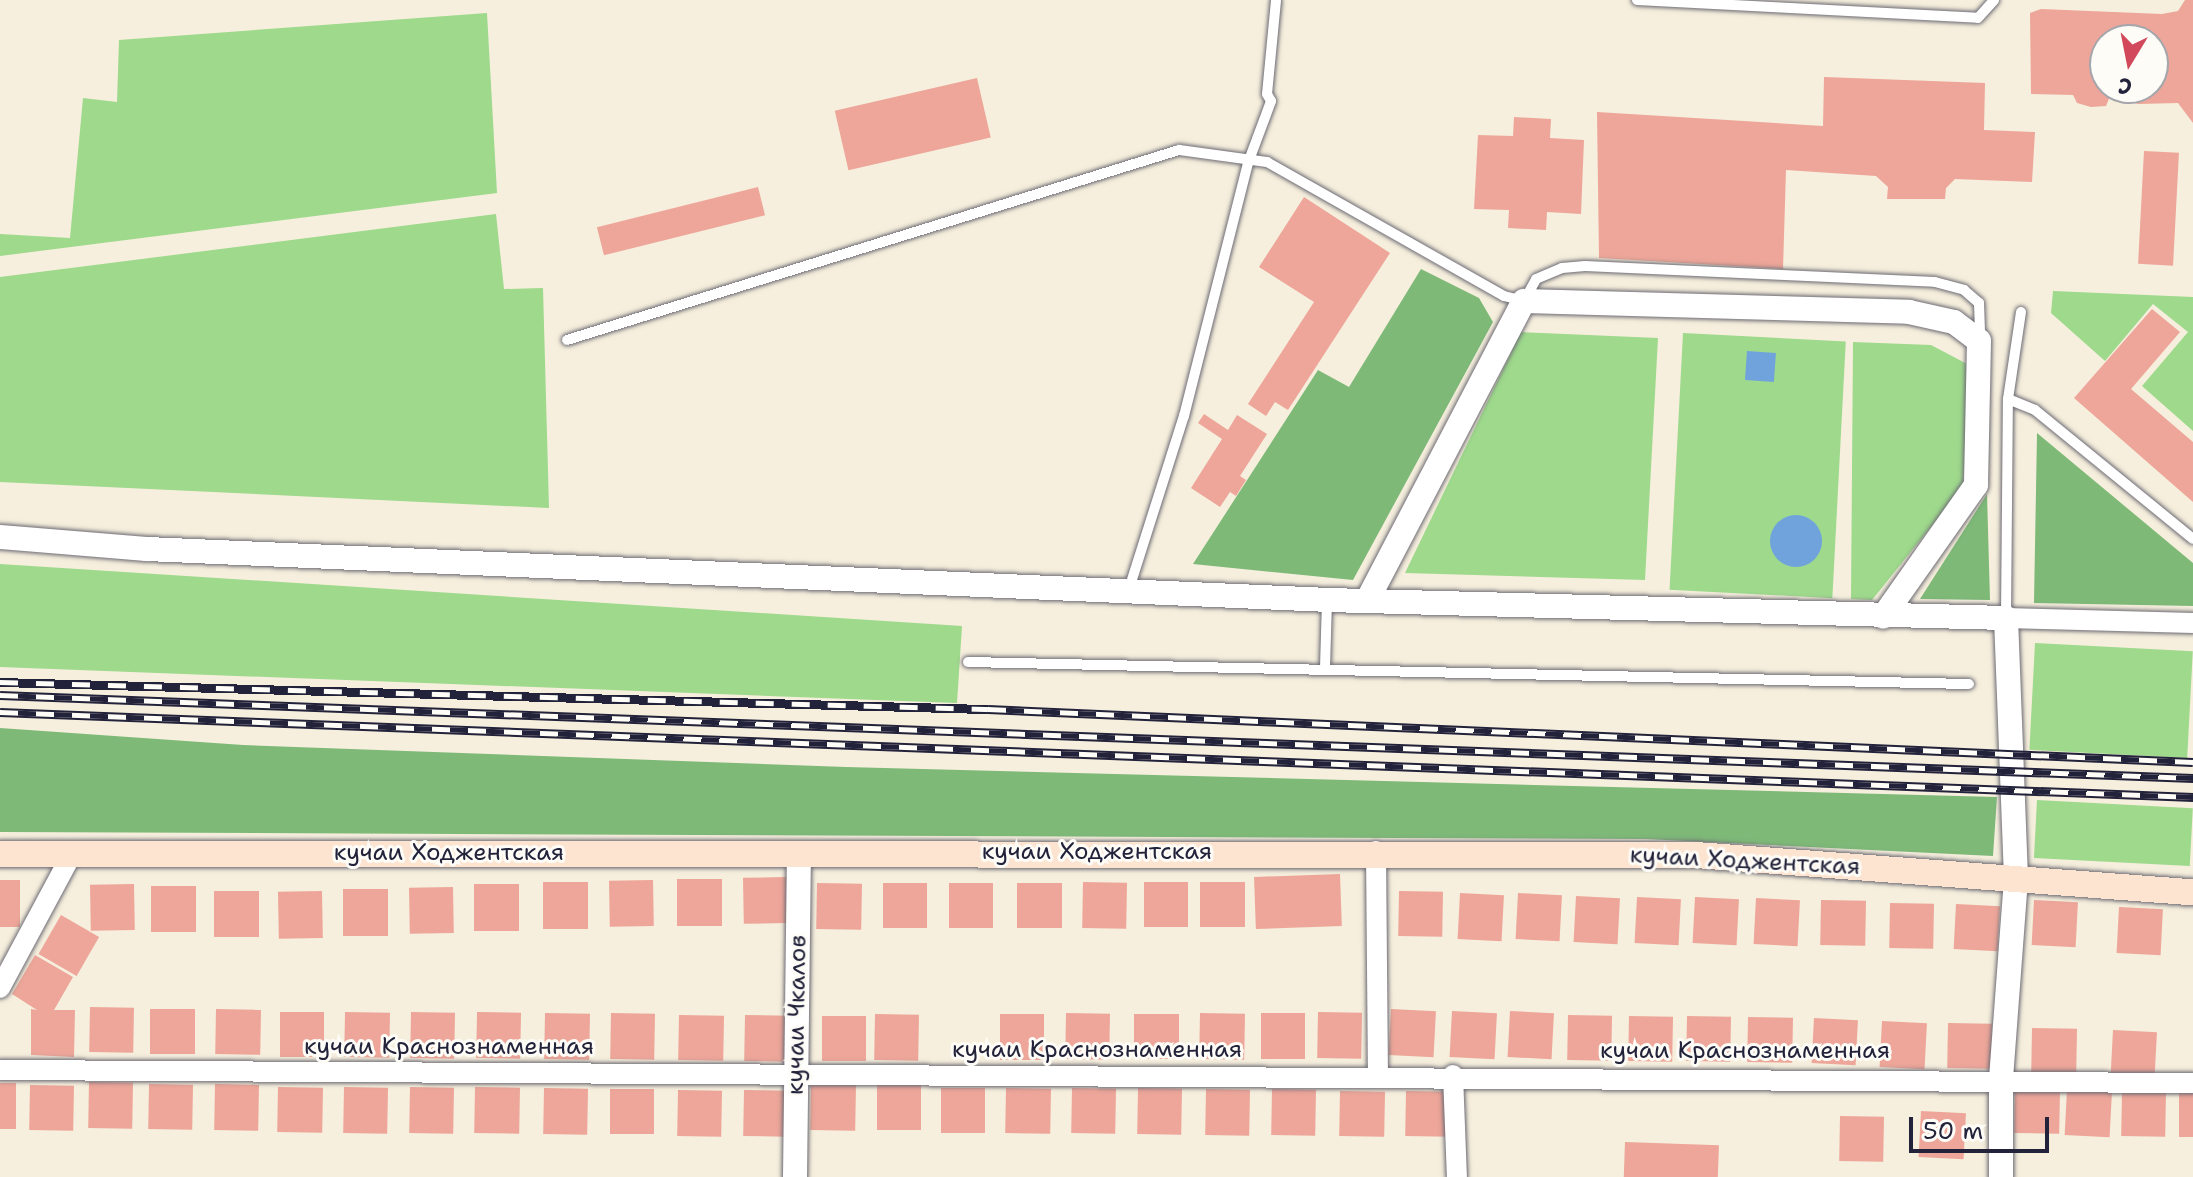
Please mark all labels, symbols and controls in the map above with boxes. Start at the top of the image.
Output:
north arrow [2089,24,2169,104]
text: С [2116,71,2134,102]
street label: кучаи Ходжентская [982,838,1212,866]
street label: кучаи Ходжентская [334,839,564,867]
street label: кучаи Ходжентская [1629,841,1861,881]
street label: кучаи Чкалов [781,935,813,1095]
street label: кучаи Краснознаменная [304,1033,594,1061]
street label: кучаи Краснознаменная [952,1036,1242,1064]
street label: кучаи Краснознаменная [1600,1037,1890,1065]
scale bar [1913,1101,2053,1151]
text: 50 m [1923,1115,1983,1147]

